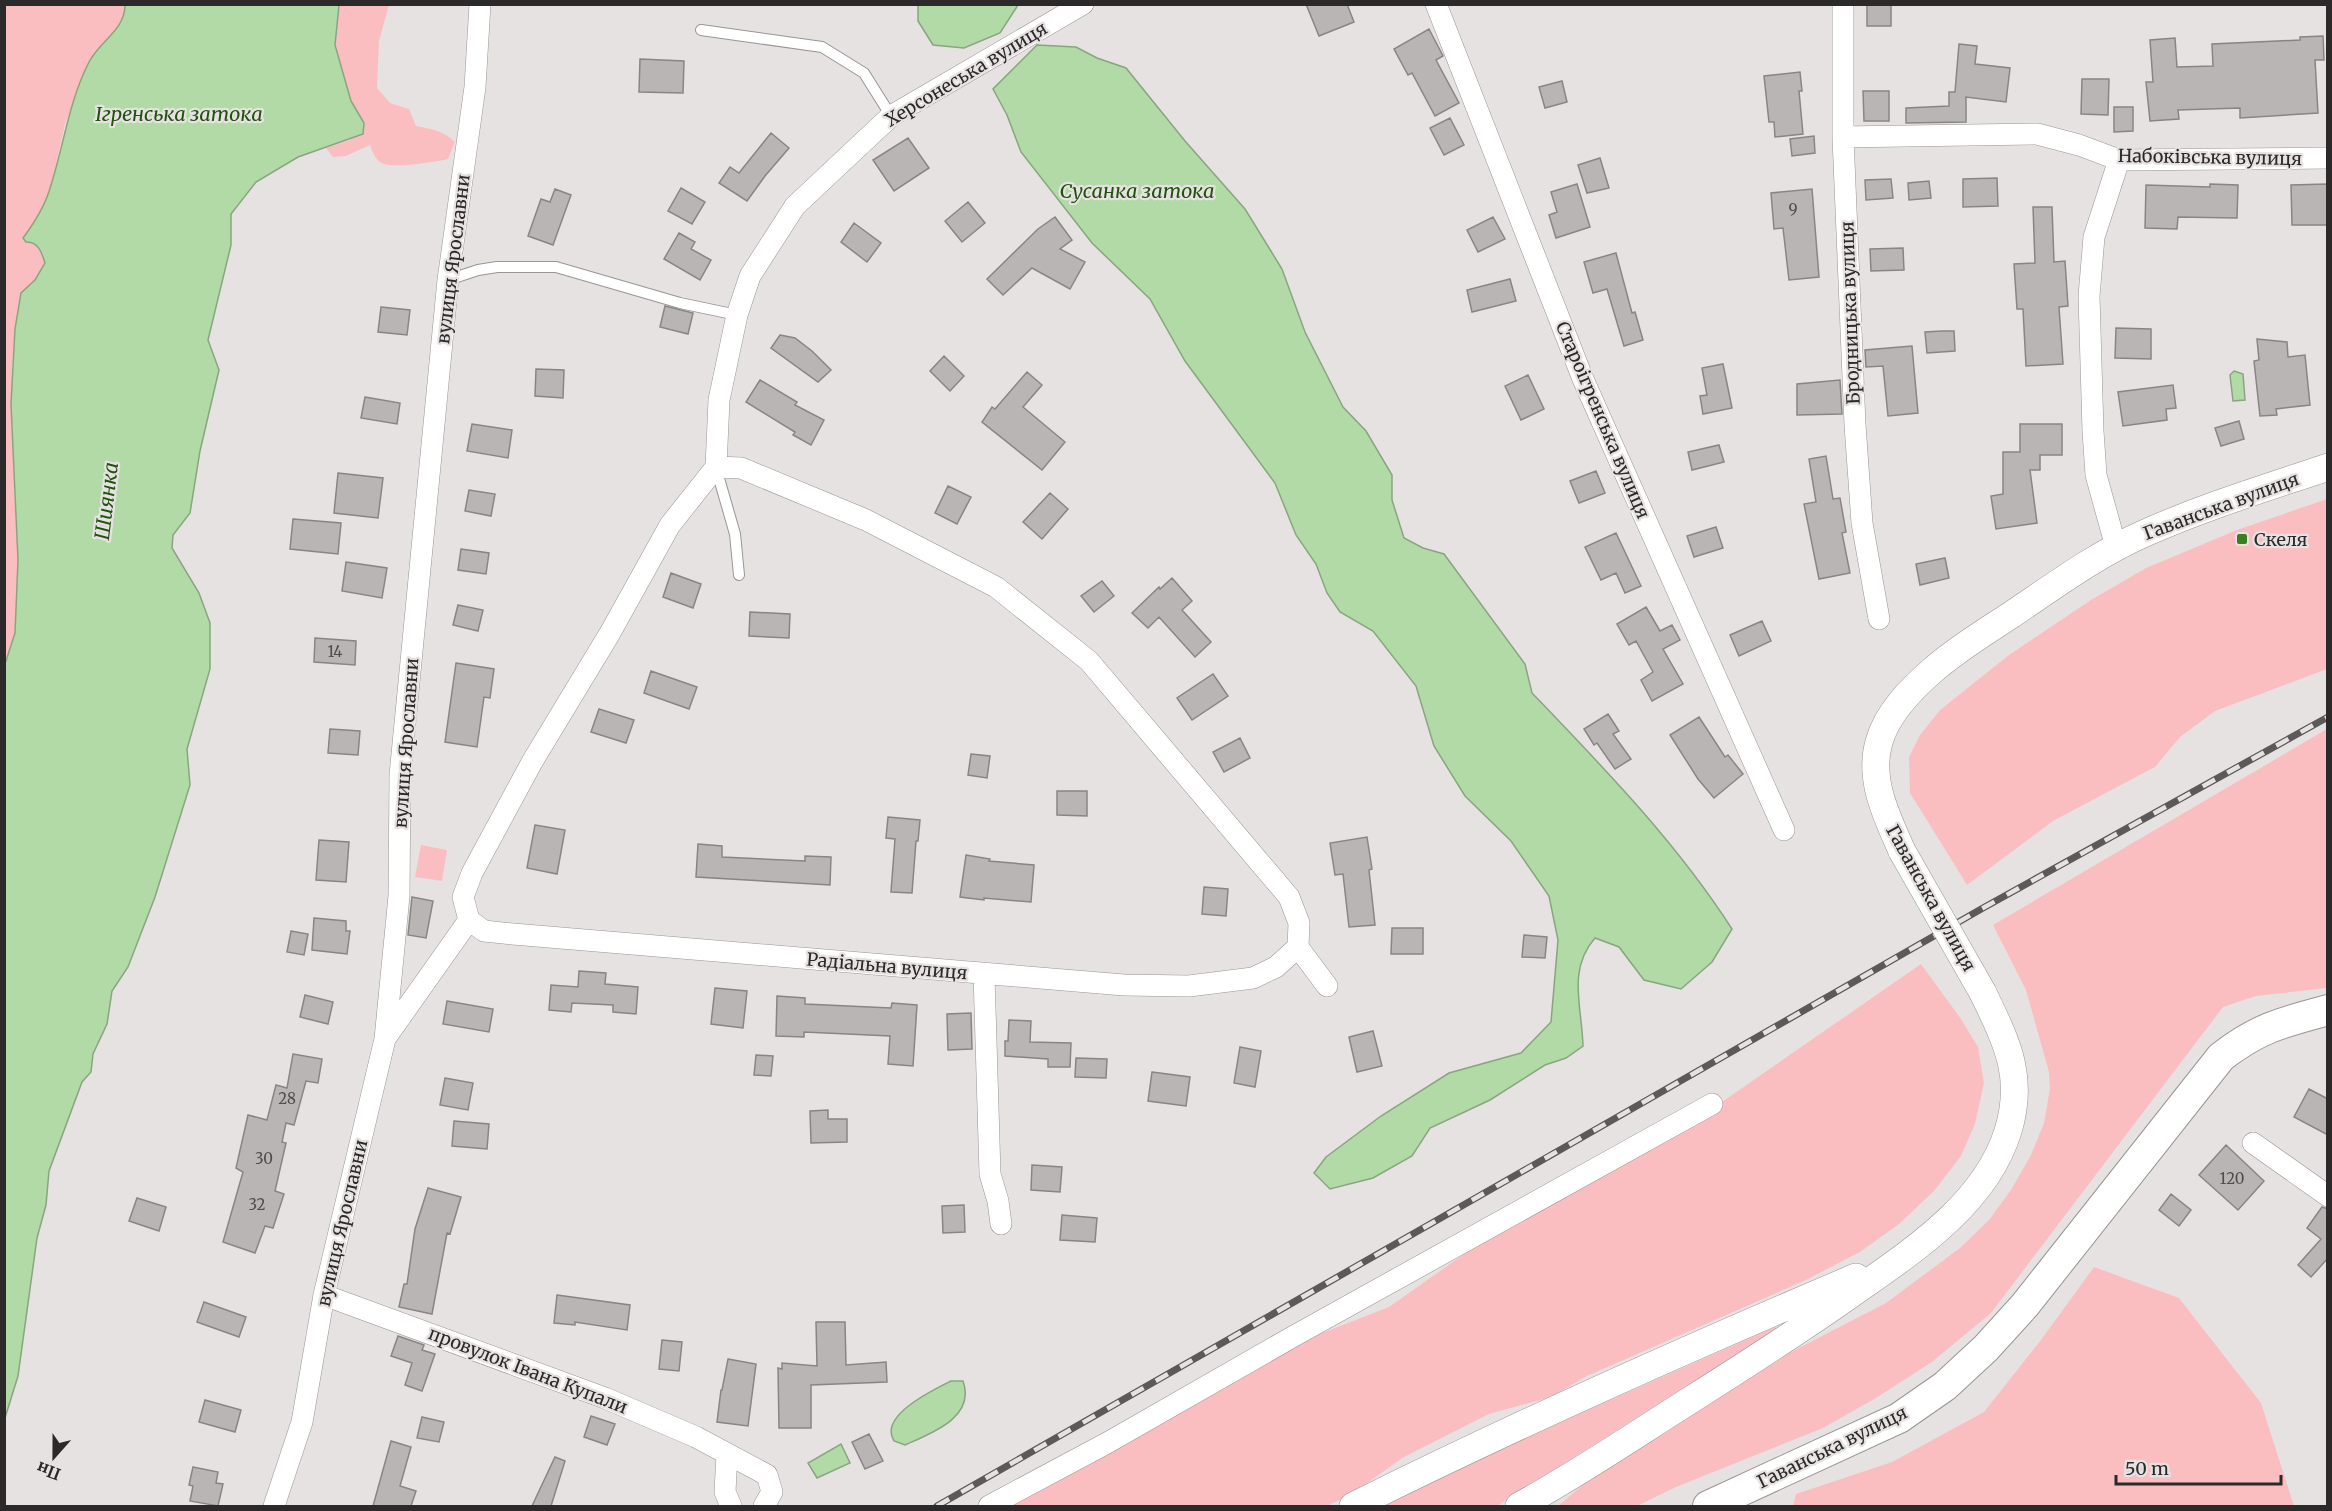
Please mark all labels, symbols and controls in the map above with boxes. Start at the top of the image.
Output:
street label: Херсонеська вулиця [881,16,1052,132]
water label: Ігренська затока [95,101,263,126]
street label: Набоківська вулиця [2118,144,2303,170]
street label: вулиця Ярославни [431,173,475,345]
water label: Сусанка затока [1060,178,1214,203]
house number: 9 [1788,200,1798,219]
street label: Бродницька вулиця [1835,221,1865,405]
street label: Староігренська вулиця [1551,318,1655,522]
water label: Шиянка [89,461,123,541]
street label: Гаванська вулиця [2140,467,2302,545]
place label: Скеля [2254,528,2308,551]
marker: Скеля [2235,532,2249,546]
house number: 14 [327,642,343,661]
street label: вулиця Ярославни [389,657,423,829]
street label: Гаванська вулиця [1881,821,1981,976]
street label: Радіальна вулиця [806,948,969,985]
house number: 28 [278,1089,296,1108]
street label: вулиця Ярославни [312,1137,372,1309]
house number: 30 [255,1149,273,1168]
house number: 120 [2220,1169,2244,1188]
house number: 32 [248,1195,266,1214]
street label: провулок Івана Купали [425,1321,631,1419]
street label: Гаванська вулиця [1753,1401,1911,1493]
north arrow [24,1427,84,1487]
scale bar [2116,1448,2281,1486]
text: Пн [34,1457,63,1485]
text: 50 m [2125,1457,2169,1480]

